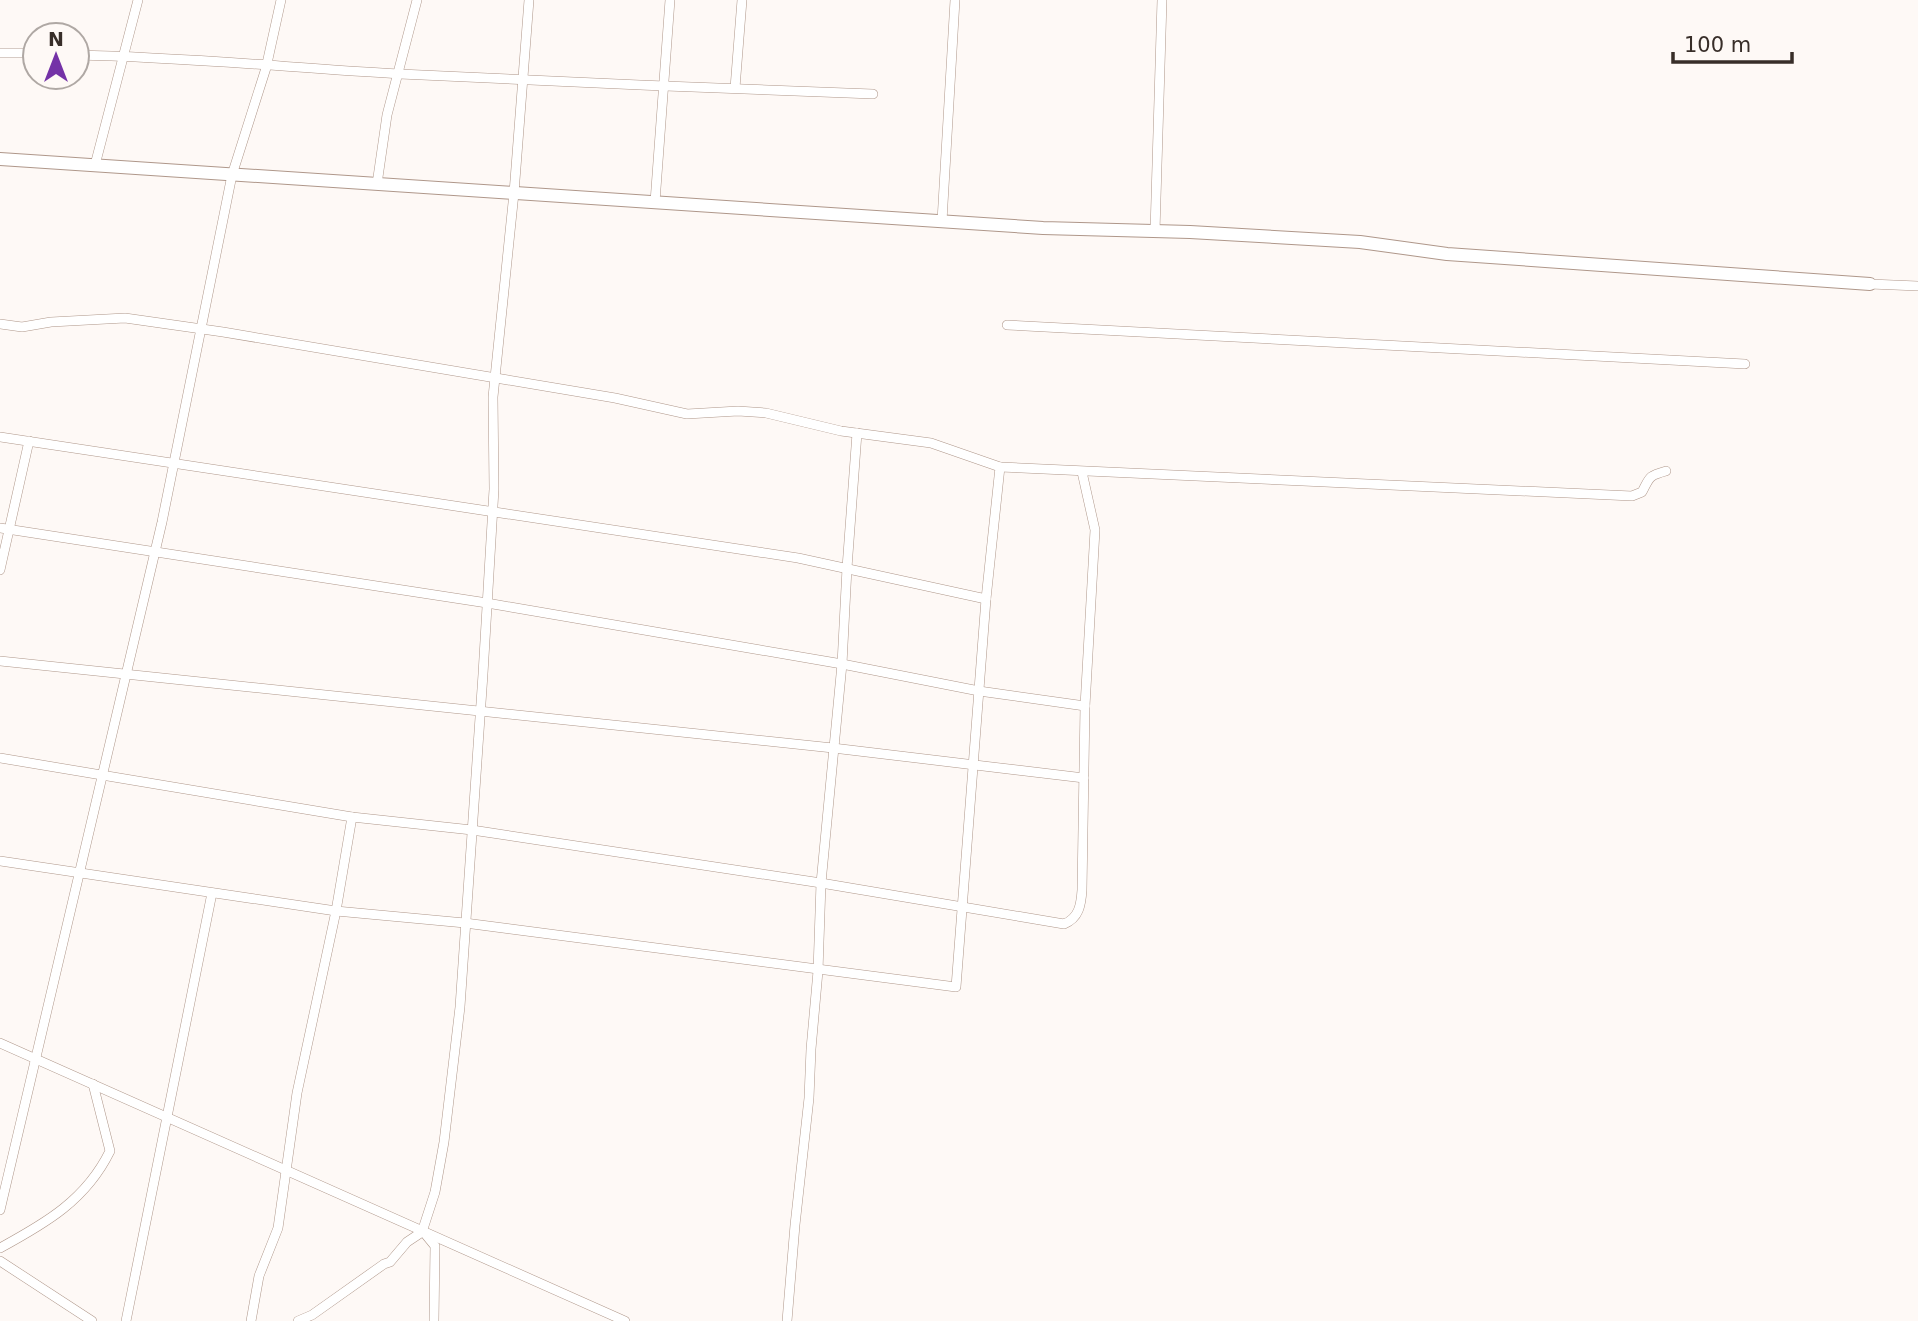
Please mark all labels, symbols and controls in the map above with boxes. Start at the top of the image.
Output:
north arrow [21,21,91,91]
scale bar [1673,21,1792,65]
text: N [48,28,64,50]
text: 100 m [1684,33,1751,57]

